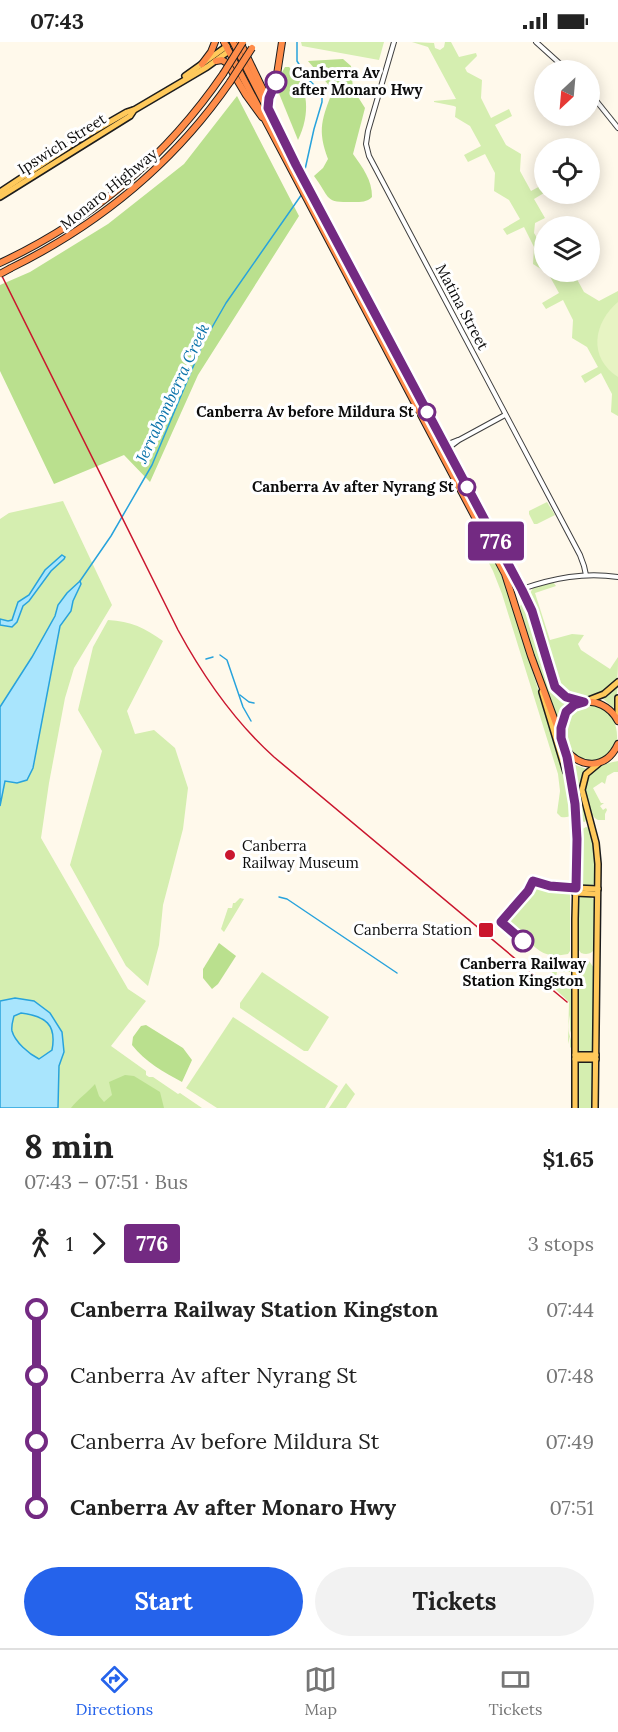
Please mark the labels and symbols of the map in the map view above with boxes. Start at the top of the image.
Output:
north arrow [534,60,600,126]
place label: Canberra Av after Monaro Hwy [292,63,423,99]
marker: Canberra Av after Monaro Hwy [265,71,287,93]
street label: Ipswich Street [14,109,109,178]
street label: Monaro Highway [56,144,161,233]
street label: Matina Street [432,260,493,353]
water label: Jerrabomberra Creek [130,320,213,467]
place label: Canberra Av before Mildura St [196,402,415,421]
marker: Canberra Av before Mildura St [418,403,436,421]
place label: Canberra Av after Nyrang St [252,477,455,496]
marker: Canberra Av after Nyrang St [458,478,476,496]
line badge: 776 [462,522,530,560]
place label: Canberra Railway Museum [242,836,359,872]
marker: Canberra Railway Museum [223,848,237,862]
place label: Canberra Station [353,920,472,939]
marker: Canberra Station [477,921,495,939]
marker: Canberra Railway Station Kingston [512,930,534,952]
place label: Canberra Railway Station Kingston [460,954,587,990]

